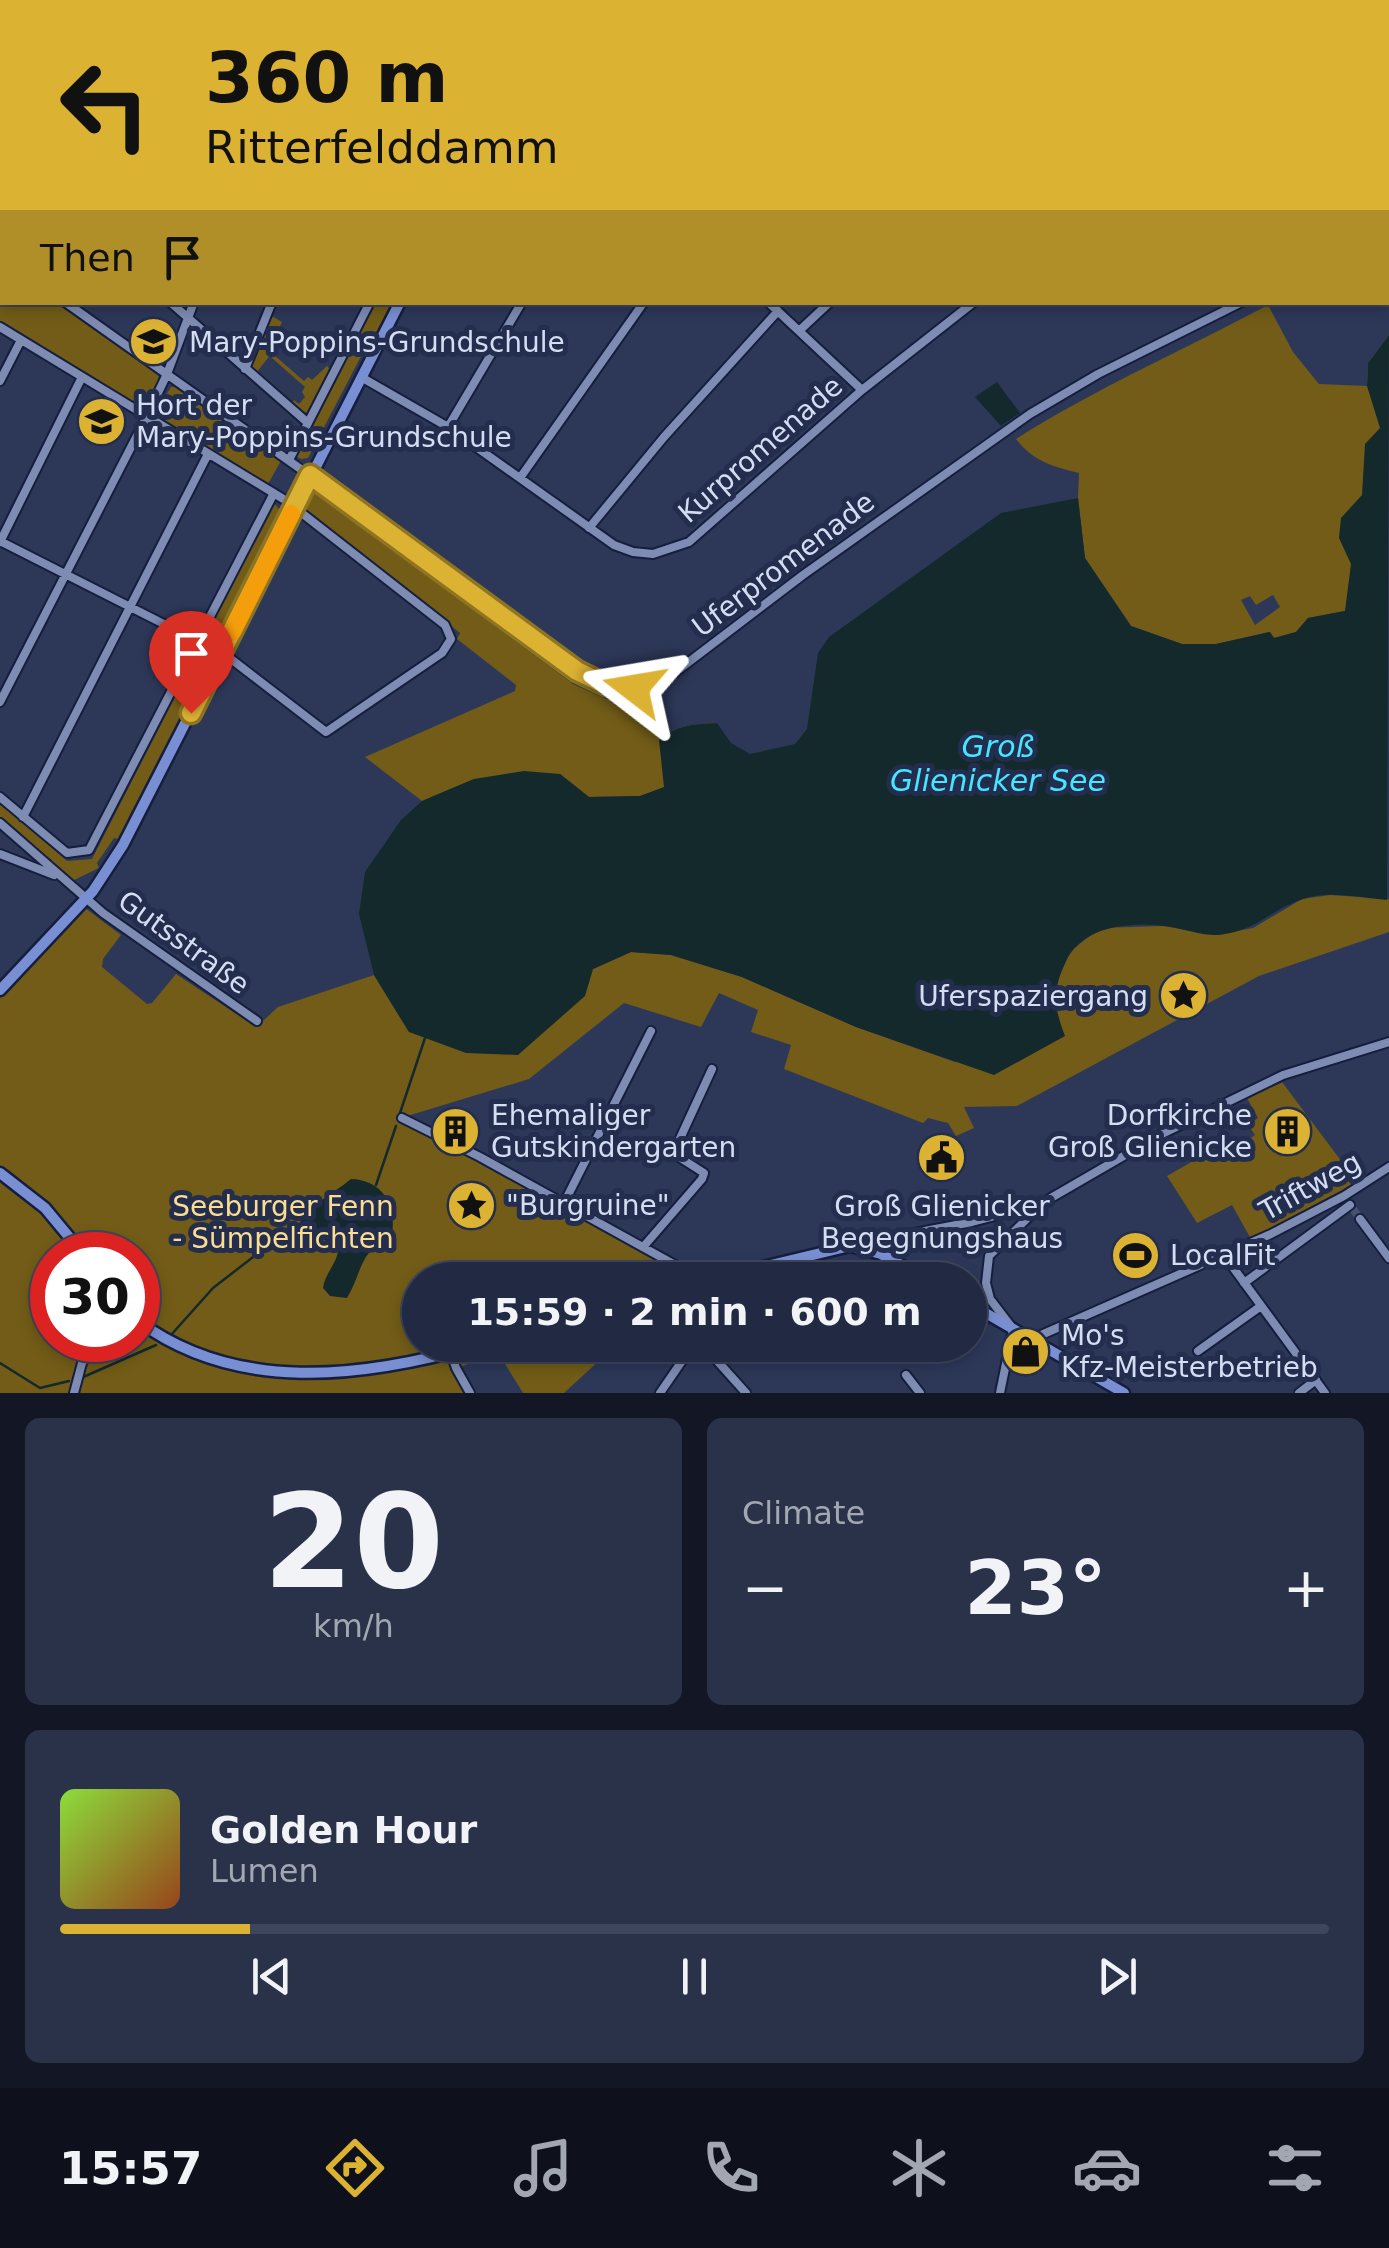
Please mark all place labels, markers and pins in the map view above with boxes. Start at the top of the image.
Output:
school or university icon: Mary-Poppins-Grundschule [128,316,180,368]
place label: Mary-Poppins-Grundschule [189,326,565,359]
place label: Hort der Mary-Poppins-Grundschule [136,389,512,454]
school or university icon: Hort der Mary-Poppins-Grundschule [75,395,127,447]
pin [149,611,234,714]
place icon: Uferspaziergang [1157,970,1209,1022]
place label: Uferspaziergang [918,980,1148,1013]
place label: Ehemaliger Gutskindergarten [491,1099,736,1164]
place label: Dorfkirche Groß Glienicke [1048,1099,1252,1164]
building icon: Ehemaliger Gutskindergarten [430,1105,482,1157]
building icon: Dorfkirche Groß Glienicke [1261,1105,1313,1157]
public building icon: Groß Glienicker Begegnungshaus [916,1132,968,1184]
place icon: "Burgruine" [445,1179,497,1231]
place label: "Burgruine" [506,1189,670,1222]
place label: Groß Glienicker Begegnungshaus [821,1190,1063,1255]
sports icon: LocalFit [1109,1229,1161,1281]
place label: LocalFit [1170,1239,1275,1272]
place label: Mo's Kfz-Meisterbetrieb [1061,1319,1318,1384]
shop icon: Mo's Kfz-Meisterbetrieb [1000,1325,1052,1377]

